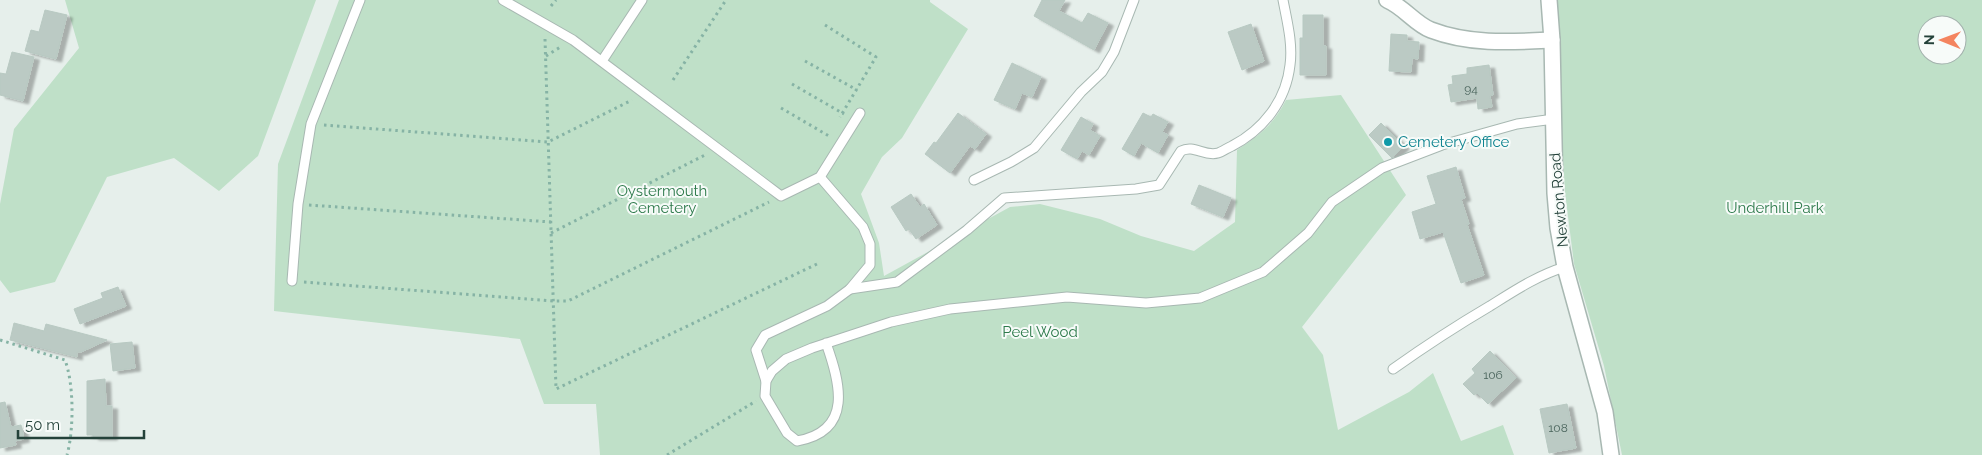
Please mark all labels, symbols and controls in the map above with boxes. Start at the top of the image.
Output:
north arrow [1917,15,1967,65]
text: N [1921,34,1937,45]
house number: 94 [1464,82,1478,96]
place label: Cemetery Office [1398,133,1510,151]
marker: Cemetery Office [1382,136,1394,148]
street label: Newton Road [1546,152,1572,248]
park label: Oystermouth Cemetery [617,182,707,217]
park label: Underhill Park [1726,199,1824,217]
park label: Peel Wood [1002,323,1078,341]
house number: 106 [1483,368,1503,382]
scale bar [18,408,144,440]
text: 50 m [25,416,60,434]
house number: 108 [1548,421,1568,435]

